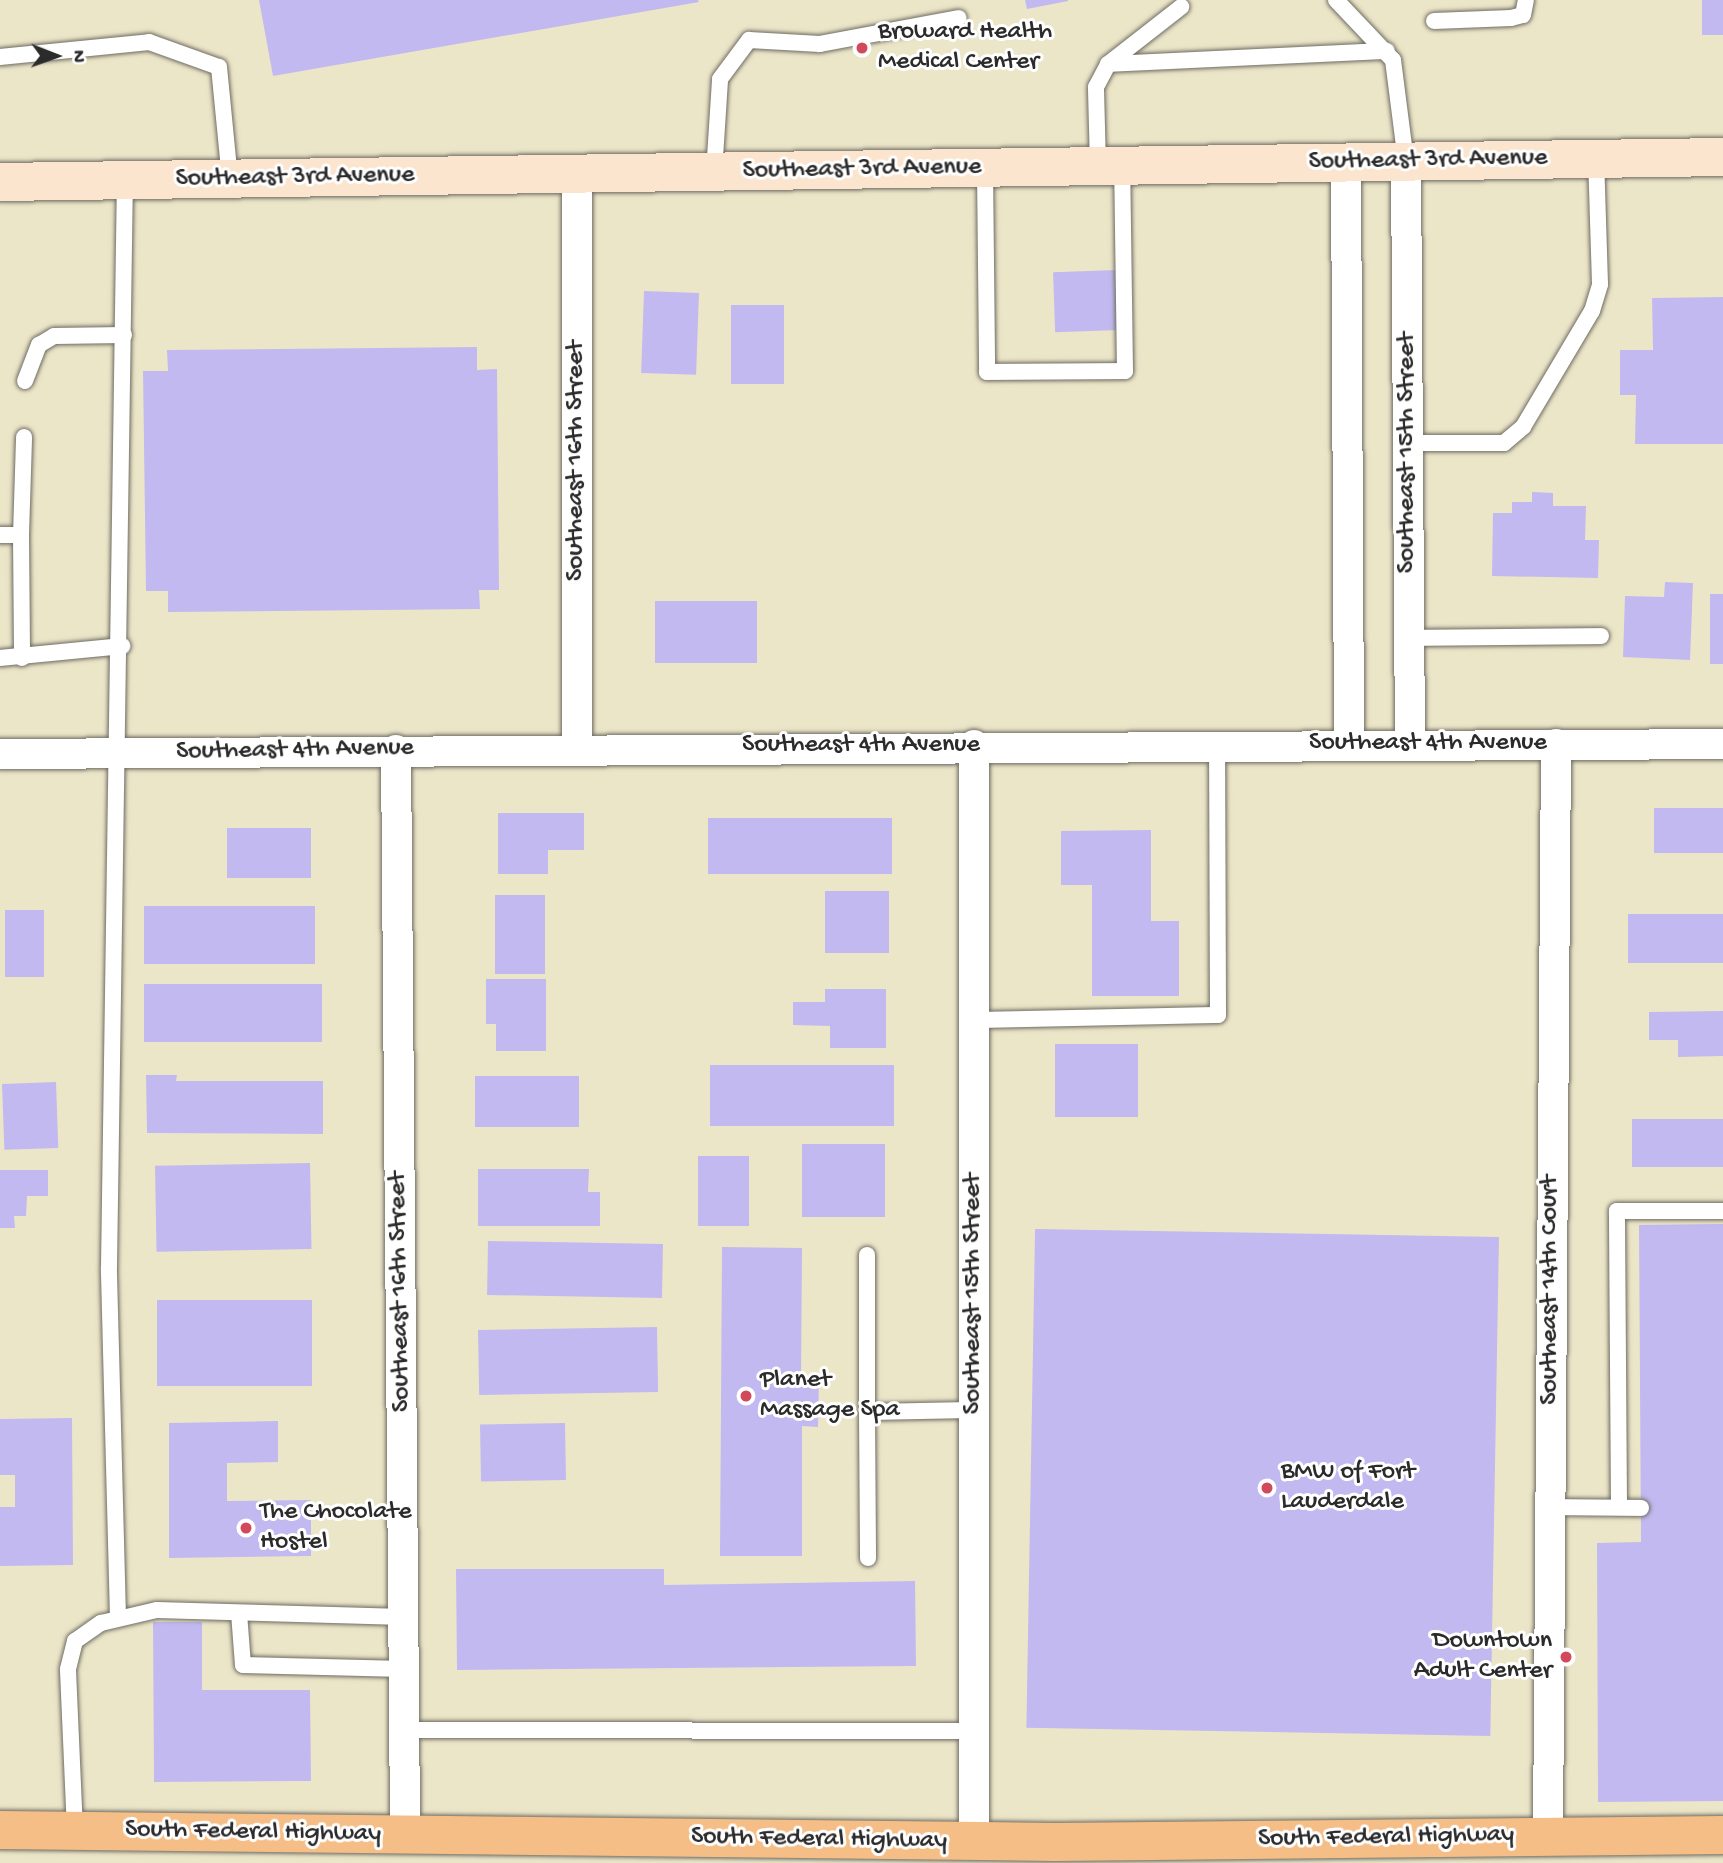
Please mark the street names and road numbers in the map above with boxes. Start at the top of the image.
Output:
street label: Southeast 3rd Avenue [1308,143,1548,179]
street label: Southeast 3rd Avenue [742,152,982,188]
street label: Southeast 3rd Avenue [175,160,415,196]
street label: Southeast 15th Street [1392,333,1424,573]
street label: Southeast 16th Street [561,341,593,581]
street label: Southeast 4th Avenue [1309,728,1547,760]
street label: Southeast 4th Avenue [742,730,980,762]
street label: Southeast 4th Avenue [176,733,414,769]
street label: Southeast 16th Street [383,1172,419,1412]
street label: Southeast 15th Street [958,1174,990,1414]
street label: Southeast 14th Court [1535,1175,1567,1405]
street label: South Federal Highway [125,1815,381,1851]
street label: South Federal Highway [1258,1820,1514,1856]
street label: South Federal Highway [691,1822,947,1858]

